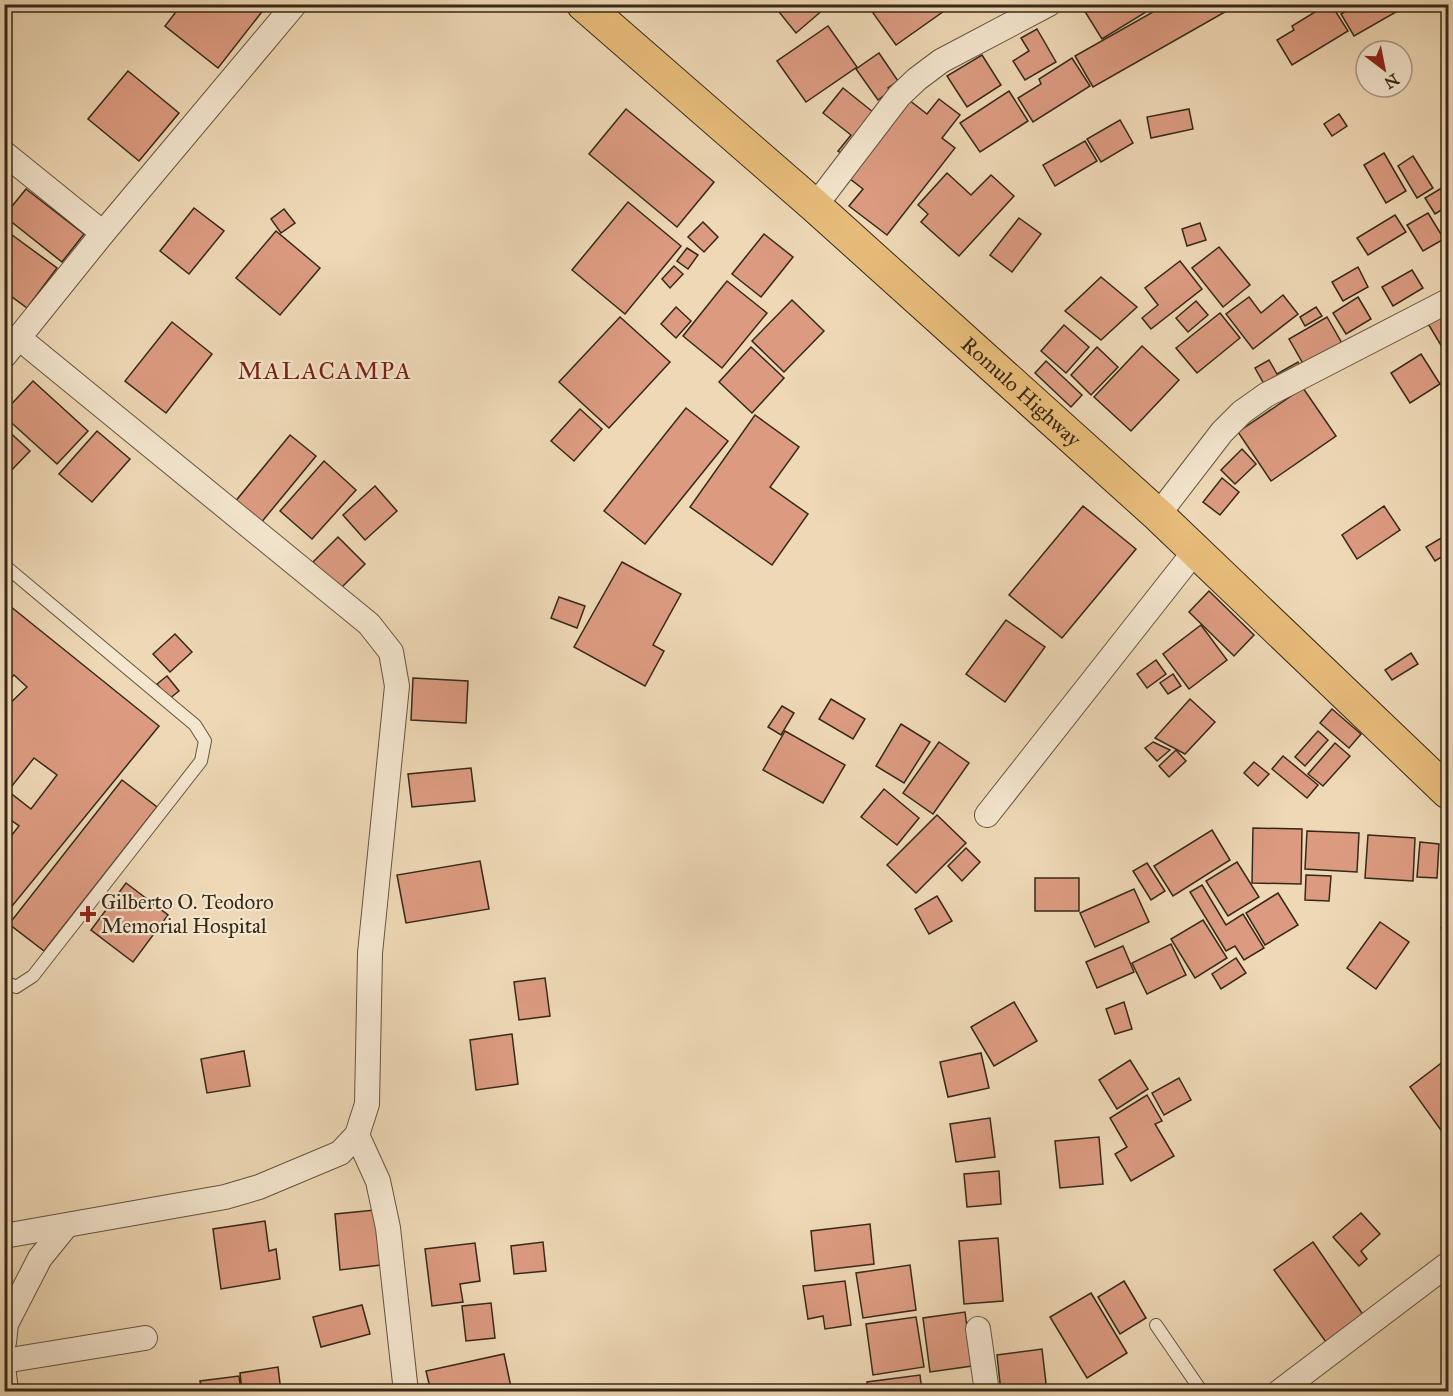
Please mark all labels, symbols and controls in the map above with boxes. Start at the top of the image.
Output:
north arrow [1354,39,1414,99]
text: N [1381,70,1402,93]
street label: Romulo Highway [956,331,1087,453]
district label: MALACAMPA [238,356,412,386]
place label: Gilberto O. Teodoro Memorial Hospital [101,889,274,939]
marker: Gilberto O. Teodoro Memorial Hospital [79,905,97,923]

